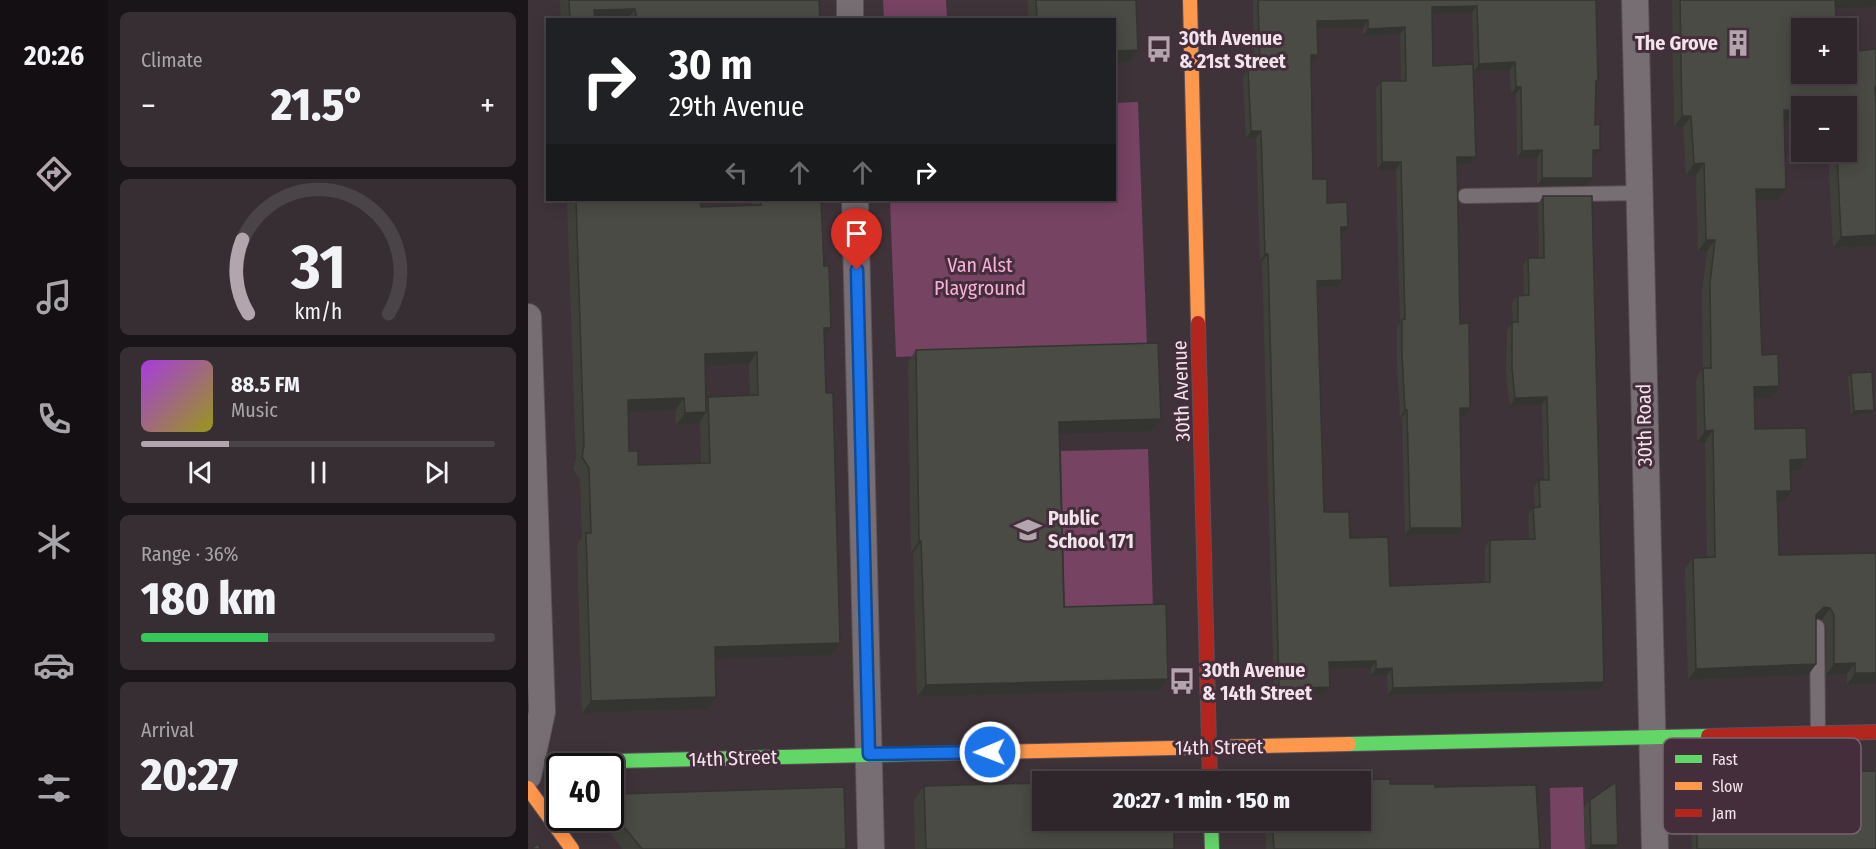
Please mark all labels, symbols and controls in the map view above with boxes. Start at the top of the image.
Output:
map controls [1791,18,1857,162]
button: + [1791,18,1857,84]
place label: 30th Avenue & 21st Street [1178,26,1287,73]
building icon: The Grove [1723,28,1753,58]
place label: The Grove [1635,31,1718,55]
bus stop icon: 30th Avenue & 21st Street [1144,34,1174,64]
text: 20:26 [24,40,84,72]
text: 30 m [669,40,753,90]
icon: right [570,42,648,120]
text: Climate [141,48,203,72]
text: 21.5° [271,78,365,132]
text: − [141,86,156,126]
text: + [480,86,495,126]
text: 29th Avenue [669,91,804,123]
button: − [1791,96,1857,162]
icon: directions [33,153,75,195]
icon: left [720,156,753,189]
icon: ahead [783,156,816,189]
icon: ahead [846,156,879,189]
icon: right [909,156,942,189]
pin [831,208,882,270]
icon: arrive [840,217,873,250]
text: 31 [290,230,345,305]
park label: Van Alst Playground [934,253,1026,300]
icon: music [33,276,75,318]
text: km/h [294,300,342,326]
street label: 30th Avenue [1167,340,1195,442]
text: 88.5 FM [231,371,300,398]
street label: 30th Road [1631,383,1657,467]
icon: phone [33,398,75,440]
text: Music [231,398,278,422]
icon: previous [184,456,217,489]
icon: pause [302,456,335,489]
icon: next [420,456,453,489]
place label: Public School 171 [1048,506,1134,553]
school or university icon: Public School 171 [1013,515,1043,545]
icon: climate [33,521,75,563]
text: Range · 36% [141,542,239,566]
text: 180 km [141,572,276,626]
icon: car [33,644,75,686]
place label: 30th Avenue & 14th Street [1201,658,1313,705]
bus stop icon: 30th Avenue & 14th Street [1167,666,1197,696]
text: Arrival [141,718,194,742]
position arrow [958,720,1022,784]
street label: 14th Street [1175,734,1264,760]
legend [1663,738,1861,834]
street label: 14th Street [688,744,778,772]
text: 20:27 [141,748,238,802]
text: Fast [1712,750,1739,769]
speed limit sign: 40 [546,753,624,831]
icon: filters [33,767,75,809]
text: Slow [1712,777,1743,796]
text: 20:27 · 1 min · 150 m [1113,787,1290,814]
text: Jam [1712,804,1737,823]

